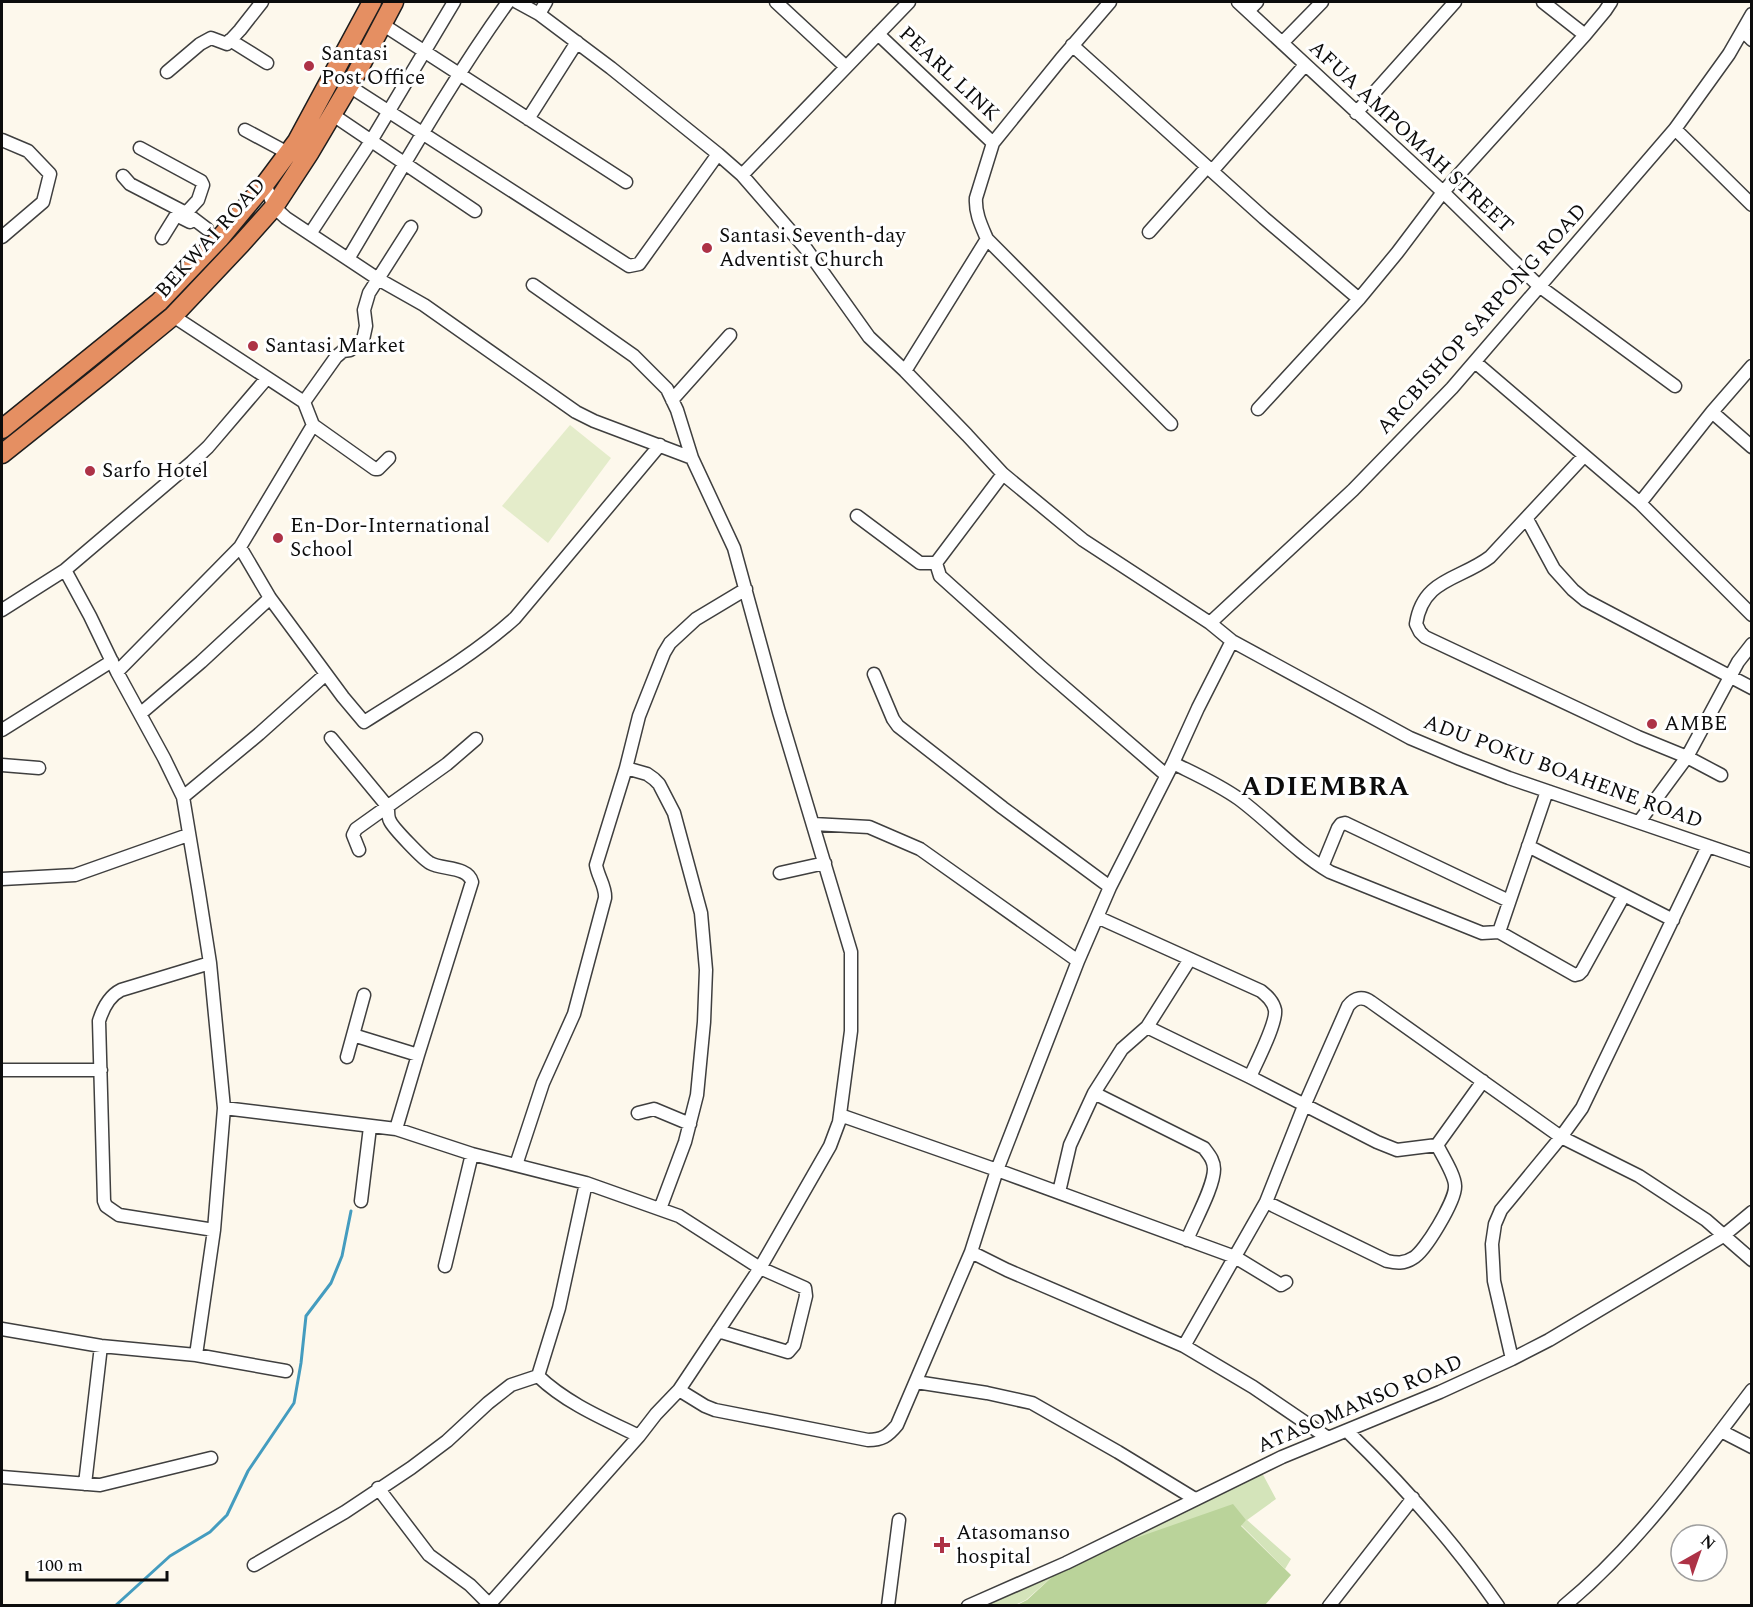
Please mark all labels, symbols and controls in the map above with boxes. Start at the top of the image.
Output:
street label: PEARL LINK [891,19,1007,129]
street label: AFUA AMPOMAH STREET [1301,33,1521,241]
place label: Santasi Post Office [321,38,425,94]
marker: Santasi Post Office [302,59,316,73]
street label: BEKWAI ROAD [148,170,274,306]
street label: ARCBISHOP SARPONG ROAD [1369,196,1595,442]
place label: Santasi Seventh-day Adventist Church [719,220,907,276]
marker: Santasi Seventh-day Adventist Church [700,241,714,255]
place label: Santasi Market [265,330,405,362]
marker: Santasi Market [246,339,260,353]
place label: Sarfo Hotel [102,455,208,487]
marker: Sarfo Hotel [83,464,97,478]
place label: En-Dor-International School [290,510,490,566]
marker: En-Dor-International School [271,531,285,545]
street label: ADU POKU BOAHENE ROAD [1419,706,1707,838]
place label: AMBE [1664,708,1727,740]
marker: AMBE [1645,717,1659,731]
district label: ADIEMBRA [1241,766,1411,808]
street label: ATASOMANSO ROAD [1252,1346,1468,1462]
place label: Atasomanso hospital [956,1517,1070,1573]
north arrow [1669,1523,1729,1583]
text: N [1695,1529,1721,1556]
marker: Atasomanso hospital [933,1536,951,1554]
scale bar [27,1544,166,1582]
text: 100 m [36,1552,83,1579]

